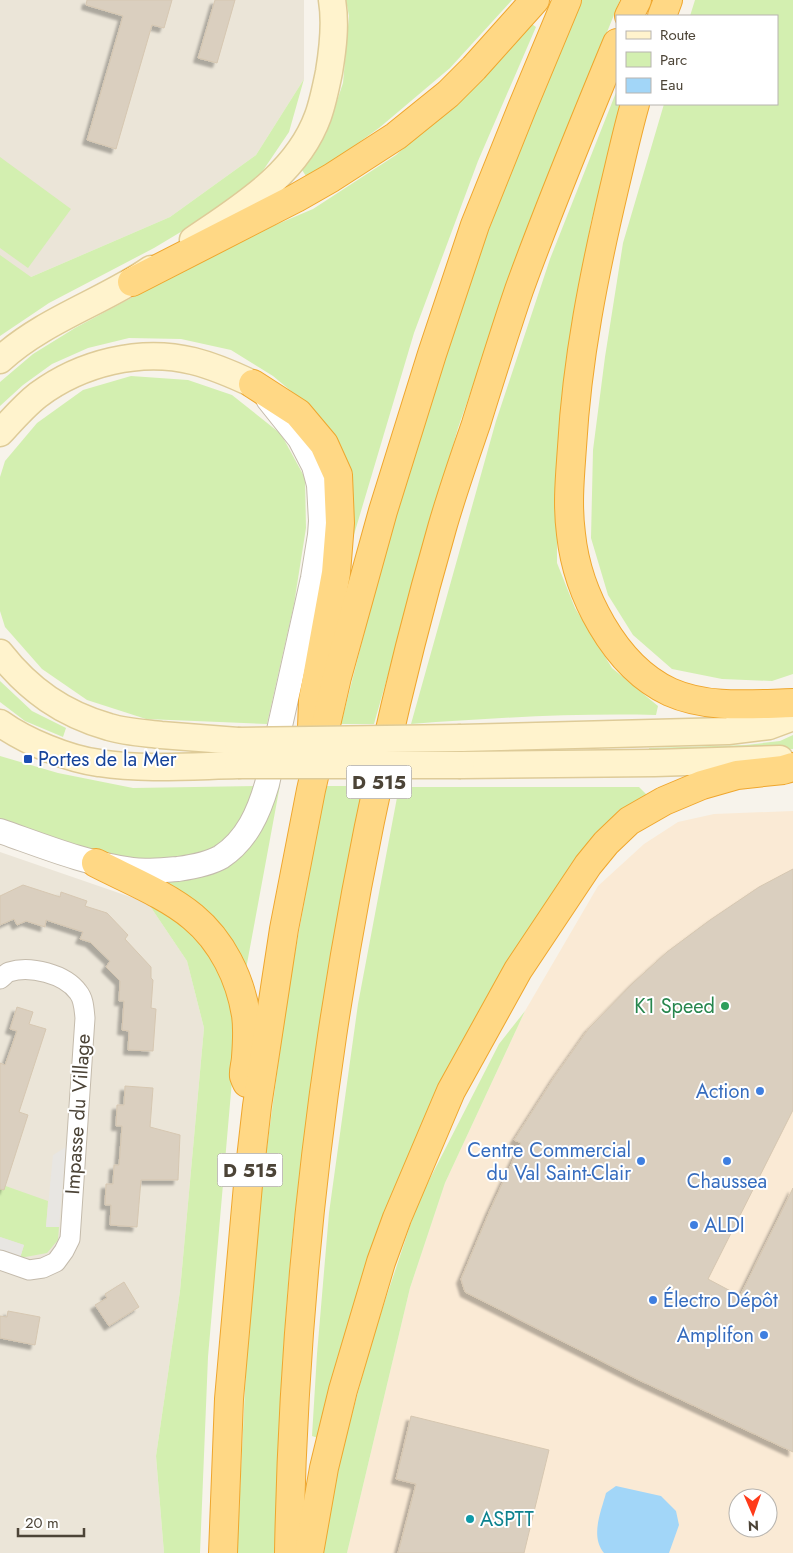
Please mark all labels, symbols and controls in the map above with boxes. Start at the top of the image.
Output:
legend [616,15,778,105]
text: Route [660,24,696,46]
text: Parc [660,49,687,71]
text: Eau [660,74,683,96]
place label: Portes de la Mer [38,745,177,774]
marker: Portes de la Mer [22,753,34,765]
road number: D 515 [346,766,412,799]
place label: K1 Speed [634,992,715,1021]
marker: K1 Speed [719,1000,731,1012]
street label: Impasse du Village [58,1033,98,1195]
place label: Action [696,1077,750,1106]
marker: Action [754,1085,766,1097]
place label: Centre Commercial du Val Saint-Clair [467,1136,631,1188]
road number: D 515 [218,1154,282,1186]
marker: Centre Commercial du Val Saint-Clair [635,1155,647,1167]
marker: Chaussea [721,1155,733,1167]
place label: Chaussea [687,1167,767,1196]
place label: ALDI [704,1211,745,1240]
marker: ALDI [688,1219,700,1231]
place label: Électro Dépôt [663,1286,778,1315]
marker: Électro Dépôt [647,1294,659,1306]
place label: Amplifon [677,1321,754,1350]
marker: Amplifon [758,1329,770,1341]
north arrow [728,1488,778,1538]
place label: ASPTT [480,1505,534,1534]
scale bar [18,1506,84,1538]
text: 20 m [25,1512,59,1534]
marker: ASPTT [464,1513,476,1525]
text: N [748,1516,759,1536]

